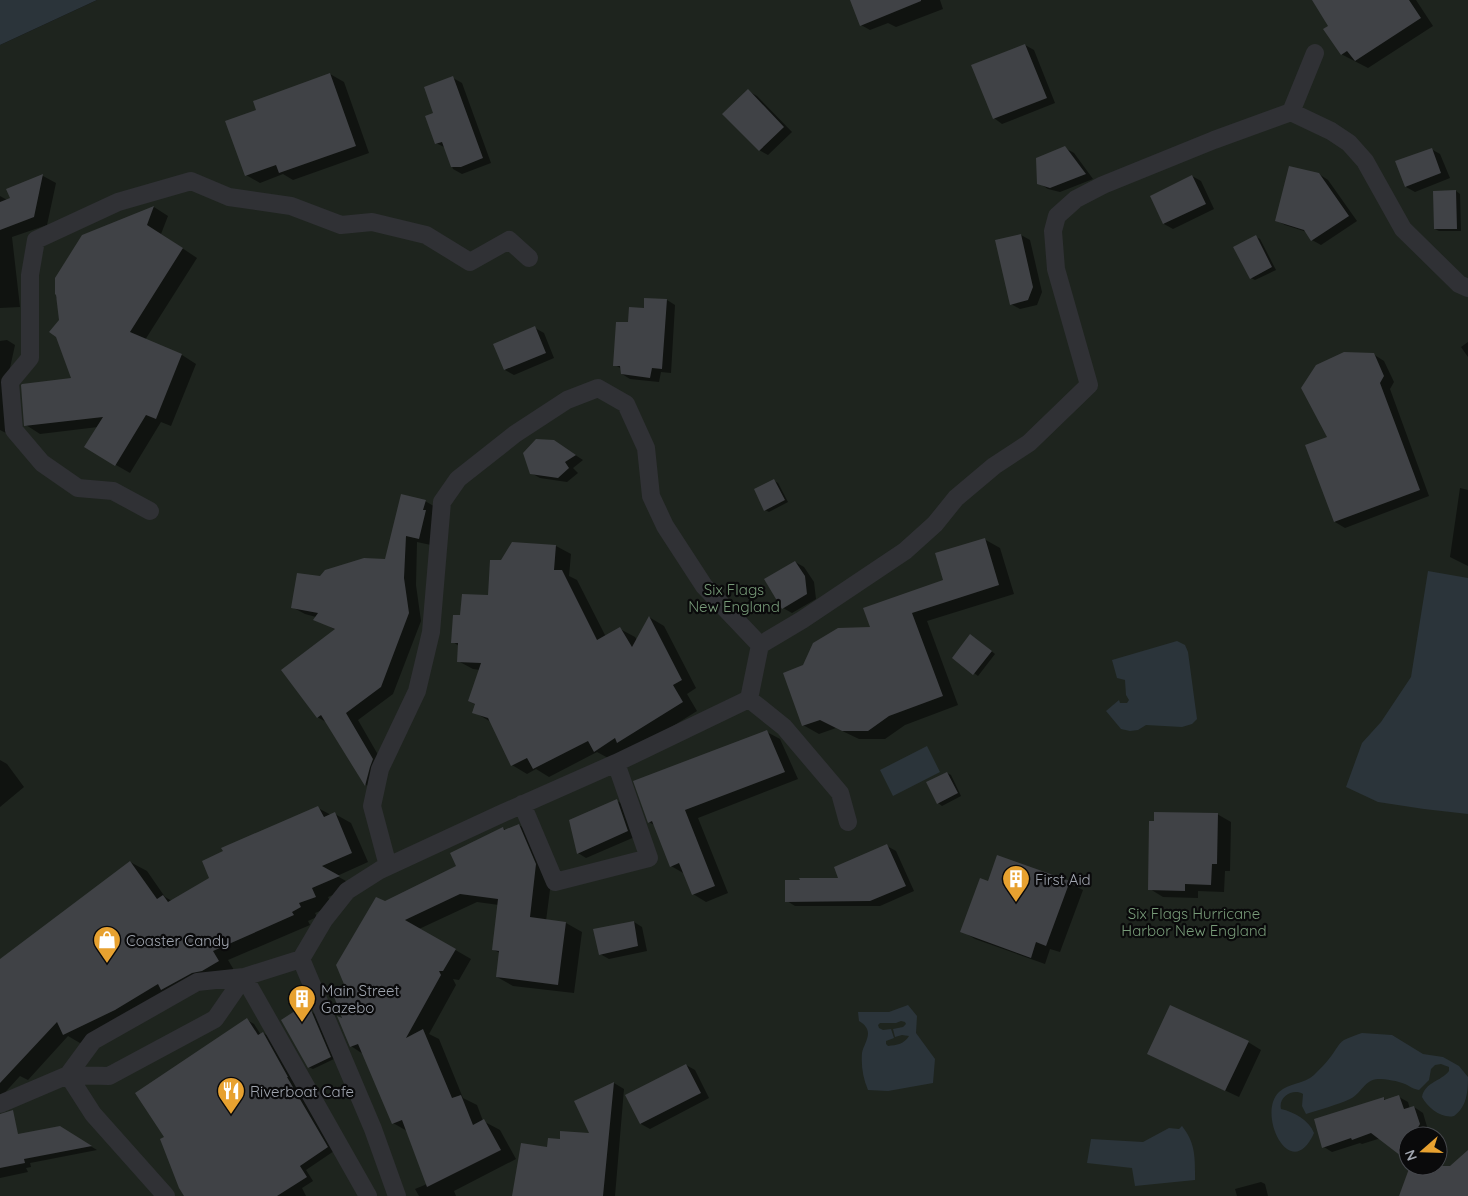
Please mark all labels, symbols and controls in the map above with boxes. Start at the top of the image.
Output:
park label: Six Flags New England [688,580,780,616]
building icon: First Aid [1001,864,1031,903]
place label: First Aid [1035,870,1091,889]
park label: Six Flags Hurricane Harbor New England [1121,904,1267,940]
shop icon: Coaster Candy [92,925,122,964]
place label: Coaster Candy [126,931,230,950]
place label: Main Street Gazebo [321,981,399,1017]
building icon: Main Street Gazebo [287,984,317,1023]
restaurant icon: Riverboat Cafe [216,1076,246,1115]
place label: Riverboat Cafe [250,1082,354,1101]
north arrow [1398,1126,1448,1176]
text: N [1401,1148,1421,1163]

